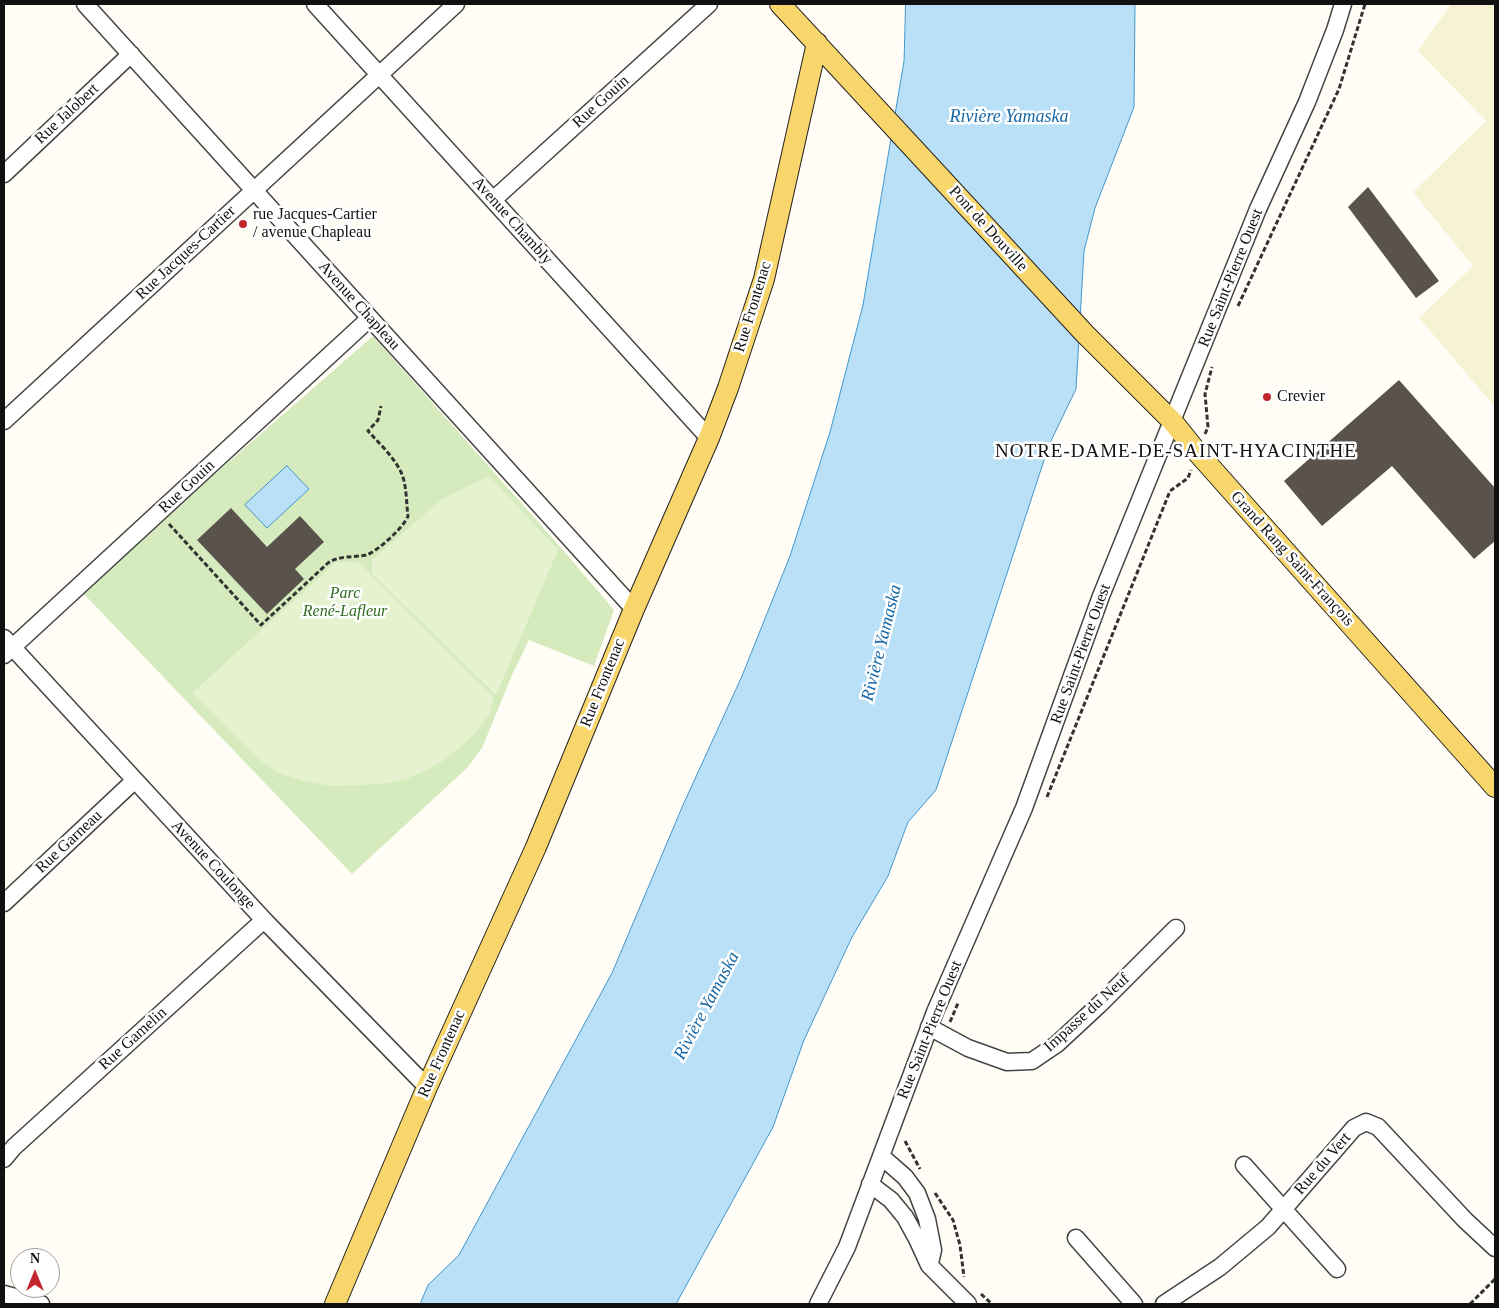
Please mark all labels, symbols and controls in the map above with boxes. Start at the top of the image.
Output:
street label: Rue Gouin [569,72,633,132]
street label: Rue Jalobert [31,80,103,148]
water label: Rivière Yamaska [949,106,1069,128]
street label: Avenue Chambly [468,173,556,269]
street label: Pont de Douville [945,182,1031,276]
street label: Rue Jacques-Cartier [132,202,240,304]
place label: rue Jacques-Cartier / avenue Chapleau [253,205,377,243]
street label: Rue Saint-Pierre Ouest [1194,206,1268,350]
marker: rue Jacques-Cartier / avenue Chapleau [237,218,249,230]
street label: Avenue Chapleau [314,258,404,354]
street label: Rue Frontenac [730,259,776,355]
place label: Crevier [1277,387,1325,407]
marker: Crevier [1261,391,1273,403]
district label: NOTRE-DAME-DE-SAINT-HYACINTHE [991,441,1361,463]
street label: Rue Gouin [155,456,219,518]
street label: Grand Rang Saint-François [1226,488,1358,630]
street label: Rue Saint-Pierre Ouest [1047,581,1115,727]
water label: Rivière Yamaska [857,583,907,703]
park label: Parc René-Lafleur [303,584,387,622]
street label: Rue Frontenac [577,636,629,730]
street label: Rue Garneau [32,806,106,878]
street label: Avenue Coulonge [167,816,259,914]
water label: Rivière Yamaska [669,948,745,1064]
street label: Rue Saint-Pierre Ouest [893,958,967,1102]
street label: Impasse du Neuf [1040,970,1134,1056]
street label: Rue Gamelin [95,1003,171,1075]
street label: Rue Frontenac [414,1007,470,1101]
street label: Rue du Vert [1291,1129,1355,1199]
north arrow [10,1248,60,1298]
text: N [30,1251,40,1266]

